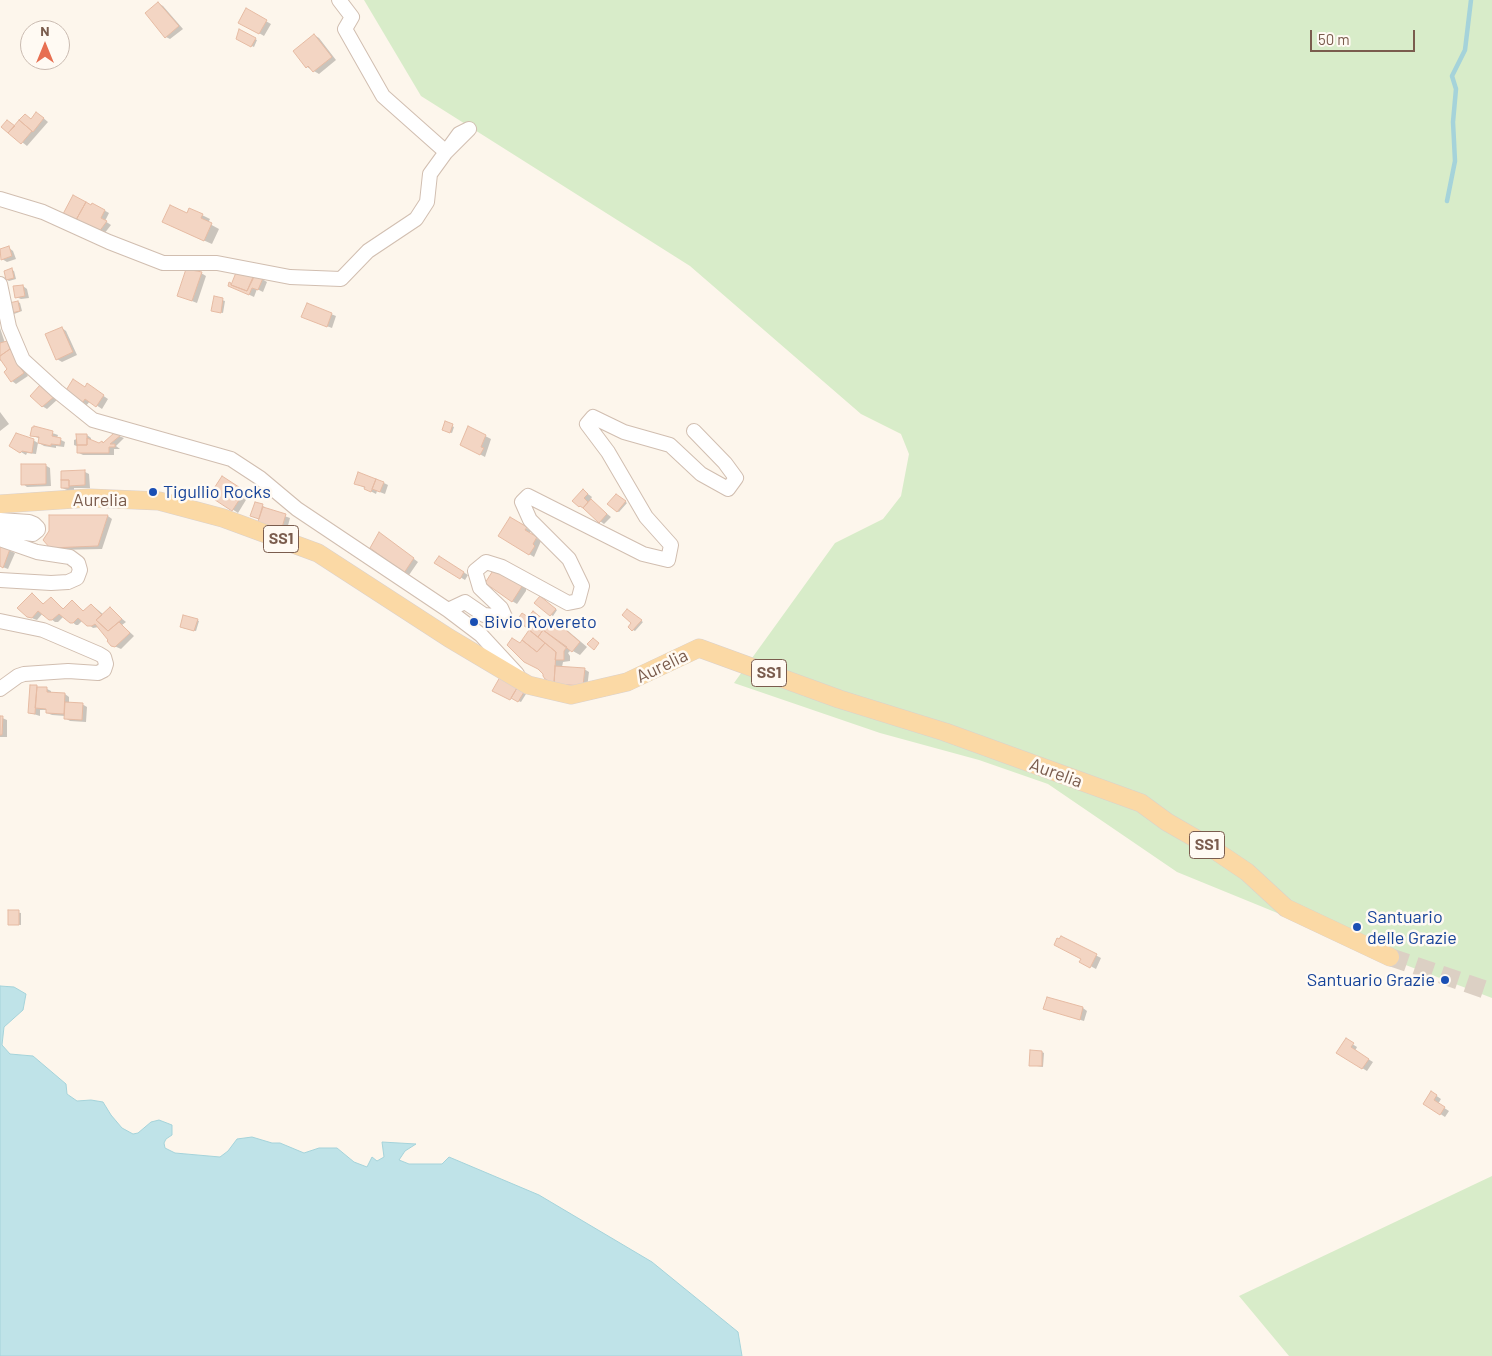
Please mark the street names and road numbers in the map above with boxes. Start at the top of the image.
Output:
street label: Aurelia [73,489,127,511]
road number: SS1 [264,526,298,552]
street label: Aurelia [633,644,691,688]
road number: SS1 [752,660,786,686]
street label: Aurelia [1027,754,1085,792]
road number: SS1 [1190,832,1224,858]

